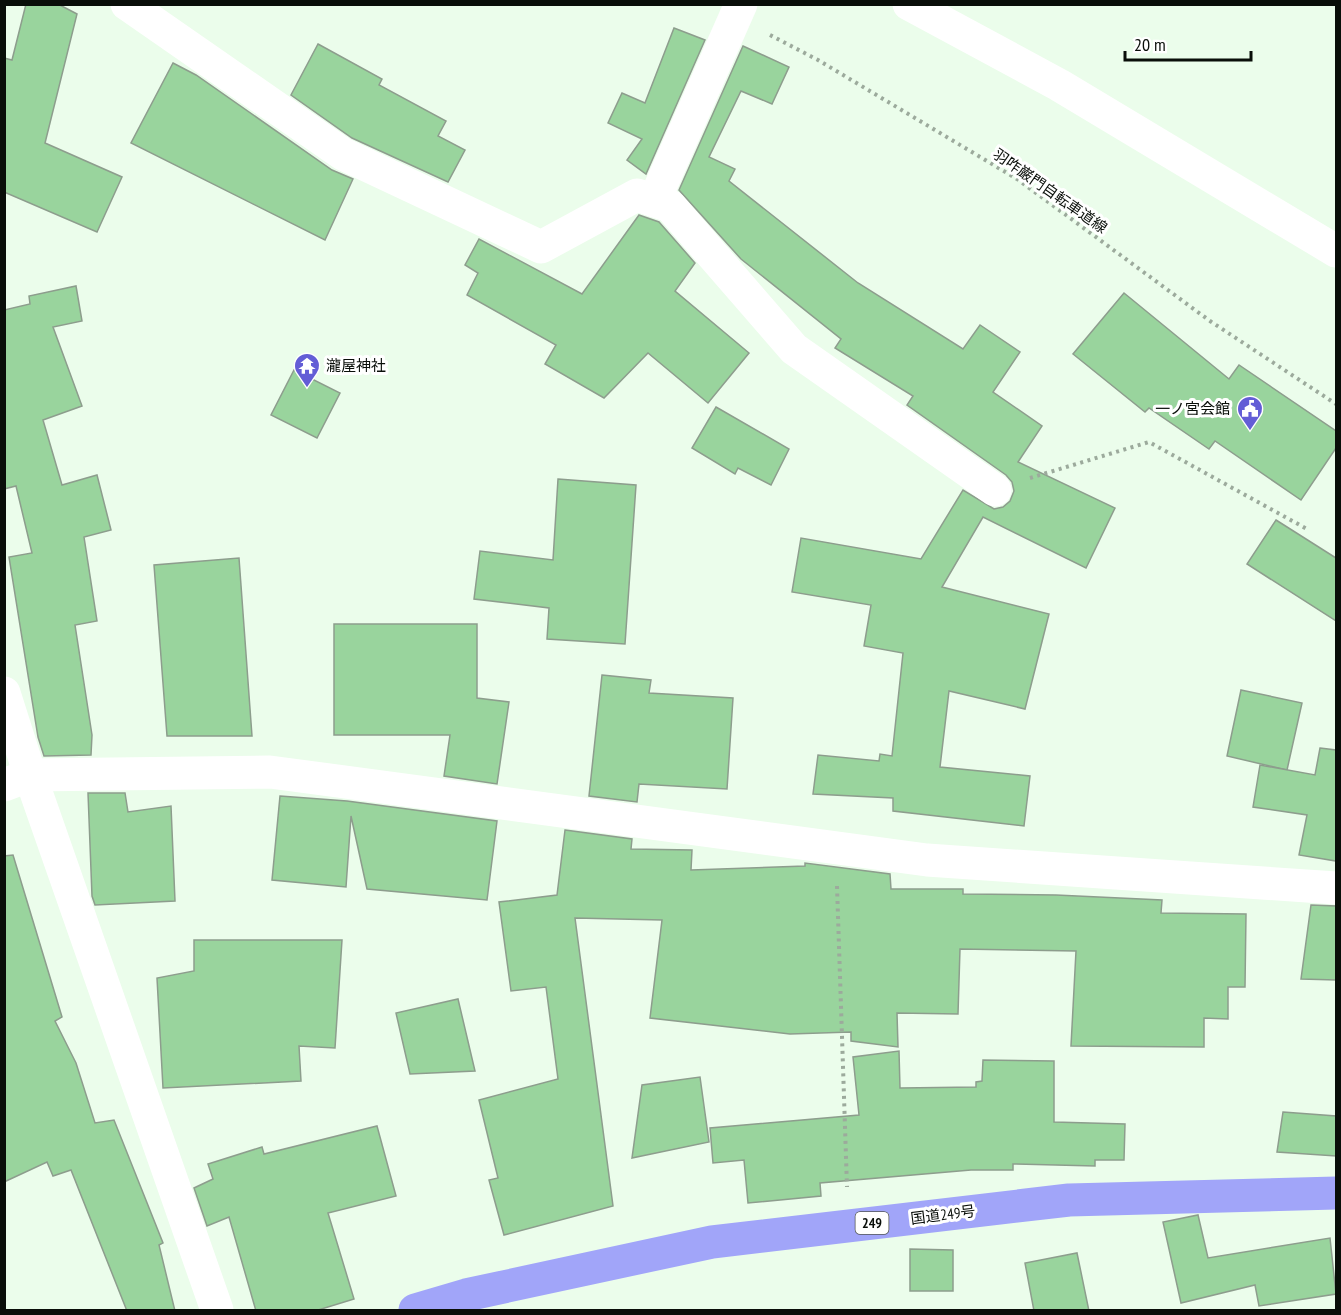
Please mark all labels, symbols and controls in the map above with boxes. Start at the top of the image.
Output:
scale bar [1125,24,1251,62]
text: 20 m [1134,33,1166,56]
street label: 羽咋巌門自転車道線 [990,144,1111,237]
temple icon: 瀧屋神社 [292,351,322,389]
place label: 瀧屋神社 [326,356,386,375]
public building icon: 一ノ宮会館 [1235,394,1265,432]
place label: 一ノ宮会館 [1155,399,1230,418]
street label: 国道249号 [909,1201,976,1228]
road number: 249 [856,1212,888,1234]

